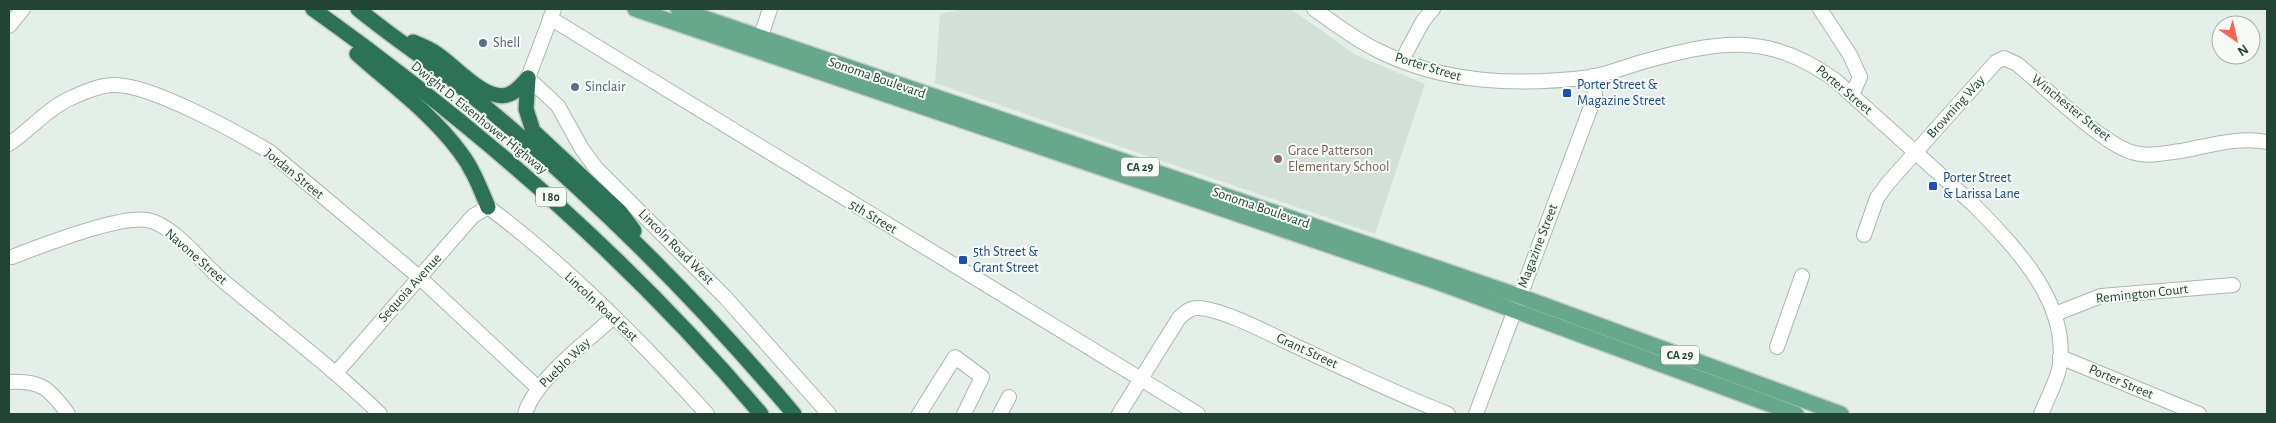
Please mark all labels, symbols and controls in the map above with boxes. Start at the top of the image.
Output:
north arrow [2211,15,2261,65]
place label: Shell [493,36,520,50]
marker: Shell [477,37,489,49]
text: N [2235,41,2251,58]
street label: Porter Street [1393,50,1463,84]
street label: Sonoma Boulevard [826,55,928,101]
street label: Dwight D. Eisenhower Highway [408,59,550,177]
street label: Porter Street [1813,63,1875,118]
street label: Winchester Street [2029,72,2114,145]
street label: Browning Way [1924,73,1988,141]
place label: Porter Street & Magazine Street [1577,78,1666,108]
place label: Sinclair [585,80,626,94]
marker: Sinclair [569,81,581,93]
marker: Porter Street & Magazine Street [1561,87,1573,99]
place label: Grace Patterson Elementary School [1288,144,1390,174]
street label: Jordan Street [262,146,327,202]
marker: Grace Patterson Elementary School [1272,153,1284,165]
road number: CA 29 [1121,158,1159,176]
place label: Porter Street & Larissa Lane [1943,171,2020,201]
marker: Porter Street & Larissa Lane [1927,180,1939,192]
street label: Sonoma Boulevard [1210,185,1312,231]
road number: I 80 [536,188,566,206]
street label: 5th Street [847,197,900,237]
street label: Magazine Street [1516,202,1561,290]
street label: Lincoln Road West [636,207,717,288]
street label: Navone Street [162,226,230,288]
place label: 5th Street & Grant Street [973,245,1039,275]
street label: Sequoia Avenue [376,251,444,325]
marker: 5th Street & Grant Street [957,254,969,266]
street label: Lincoln Road East [562,270,641,345]
street label: Remington Court [2095,282,2189,306]
street label: Grant Street [1274,331,1340,371]
street label: Pueblo Way [537,336,593,390]
road number: CA 29 [1661,346,1699,364]
street label: Porter Street [2087,362,2156,402]

